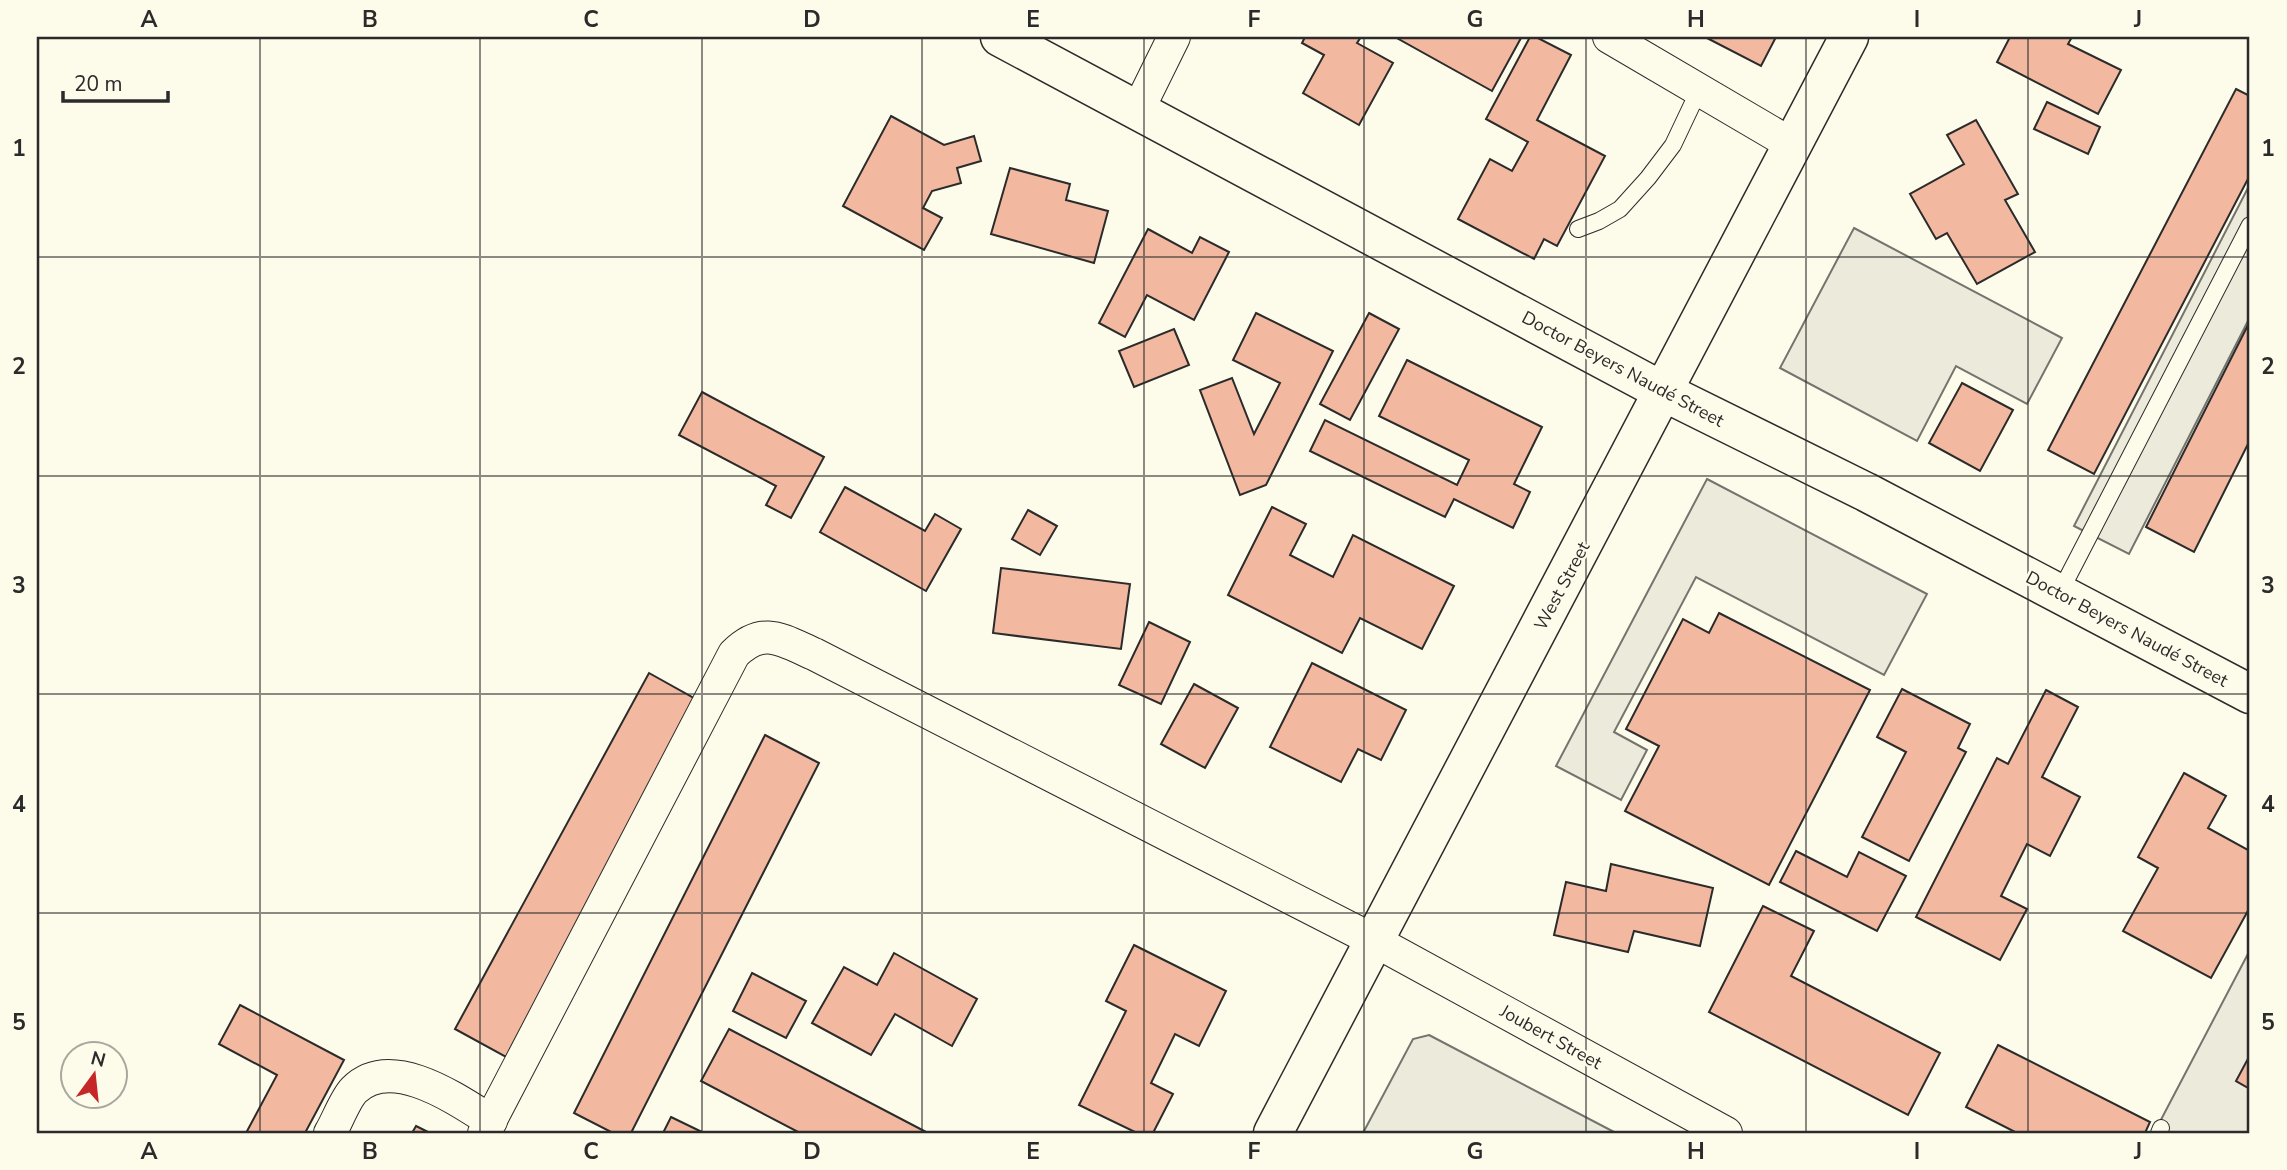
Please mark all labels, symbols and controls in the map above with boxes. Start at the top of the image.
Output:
text: A [140,4,158,35]
text: B [362,4,378,35]
text: C [583,4,599,35]
text: D [803,4,821,35]
text: E [1026,4,1040,35]
text: F [1248,4,1261,35]
text: G [1467,4,1483,35]
text: H [1687,4,1705,35]
text: I [1914,4,1920,35]
text: J [2133,4,2142,35]
scale bar [63,60,168,104]
text: 20 m [74,70,123,98]
text: 1 [12,133,26,164]
text: 1 [2261,133,2275,164]
street label: Doctor Beyers Naudé Street [1518,305,1729,433]
text: 2 [12,351,26,382]
text: 2 [2261,351,2275,382]
street label: West Street [1529,537,1596,634]
street label: Doctor Beyers Naudé Street [2022,565,2233,693]
text: 3 [12,570,26,601]
text: 3 [2261,570,2275,601]
text: 4 [12,789,26,820]
text: 4 [2261,789,2275,820]
street label: Joubert Street [1495,999,1607,1075]
text: 5 [12,1007,26,1038]
text: 5 [2261,1007,2275,1038]
north arrow [60,1040,130,1110]
text: N [88,1045,108,1074]
text: A [140,1136,158,1167]
text: B [362,1136,378,1167]
text: C [583,1136,599,1167]
text: D [803,1136,821,1167]
text: E [1026,1136,1040,1167]
text: F [1248,1136,1261,1167]
text: G [1467,1136,1483,1167]
text: H [1687,1136,1705,1167]
text: I [1914,1136,1920,1167]
text: J [2133,1136,2142,1167]

